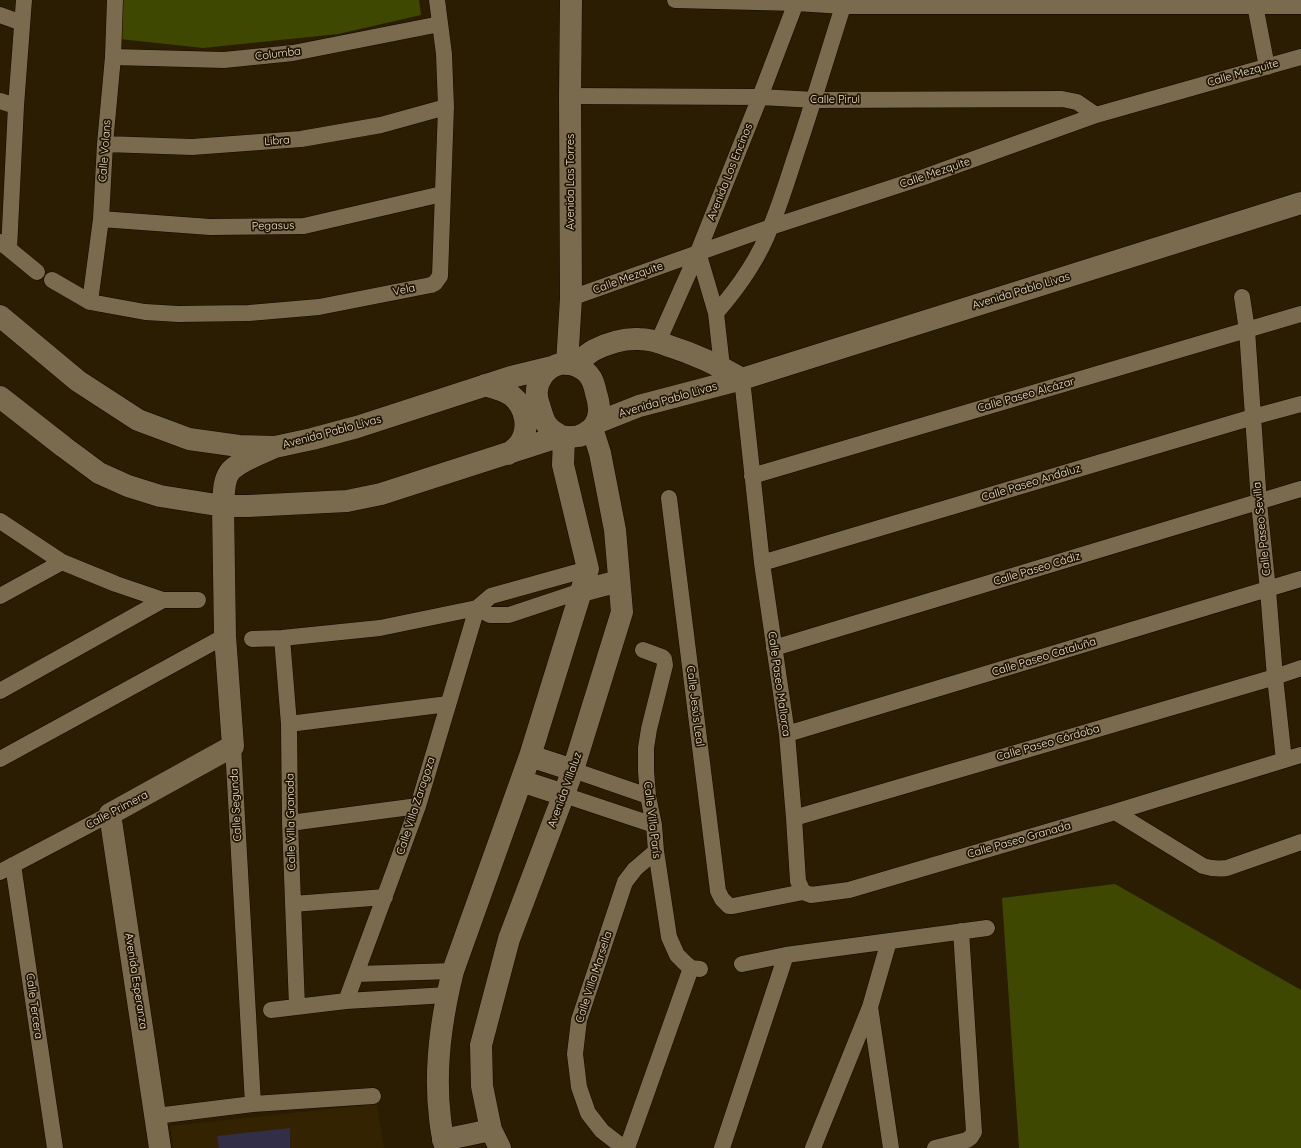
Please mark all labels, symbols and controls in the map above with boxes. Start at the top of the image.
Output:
street label: Columba [254,45,302,63]
street label: Calle Mezquite [1206,57,1280,89]
street label: Calle Pirul [810,93,860,107]
street label: Calle Volans [96,119,114,183]
street label: Avenida Los Encinos [705,122,755,222]
street label: Libra [264,134,290,148]
street label: Avenida Las Torres [564,134,578,230]
street label: Calle Mezquite [898,155,972,191]
street label: Pegasus [252,219,294,233]
street label: Calle Mezquite [591,259,665,297]
street label: Avenida Pablo Livas [971,270,1071,312]
street label: Vela [392,281,416,299]
street label: Calle Paseo Alcázar [976,375,1076,415]
street label: Avenida Pablo Livas [617,380,719,420]
street label: Avenida Pablo Livas [281,412,383,452]
street label: Calle Paseo Andaluz [980,462,1082,504]
street label: Calle Paseo Sevilla [1251,481,1273,577]
street label: Calle Paseo Cádiz [992,549,1082,589]
street label: Calle Paseo Mallorca [765,631,793,737]
street label: Calle Paseo Cataluña [990,635,1098,679]
street label: Calle Jesús Leal [683,665,707,747]
street label: Calle Paseo Córdoba [995,722,1101,764]
street label: Avenida Villaluz [545,751,585,829]
street label: Calle Villa Zaragoza [394,755,438,857]
street label: Calle Segunda [227,768,245,842]
street label: Calle Villa Granada [284,773,298,871]
street label: Calle Villa París [641,781,663,859]
street label: Calle Primera [84,788,150,832]
street label: Calle Paseo Granada [966,819,1072,861]
street label: Calle Villa Marsella [573,930,615,1024]
street label: Avenida Esperanza [122,932,150,1030]
street label: Calle Tercera [23,972,45,1040]

